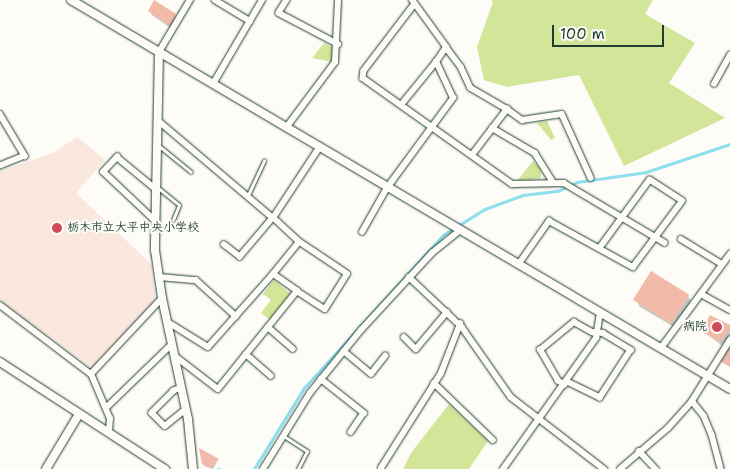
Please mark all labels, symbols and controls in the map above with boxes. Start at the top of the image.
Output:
scale bar [555,15,668,47]
text: 100 m [560,24,605,44]
place label: 栃木市立大平中央小学校 [67,221,199,235]
marker: 栃木市立大平中央小学校 [51,222,63,234]
place label: 病院 [683,320,707,334]
marker: 病院 [711,321,723,333]

